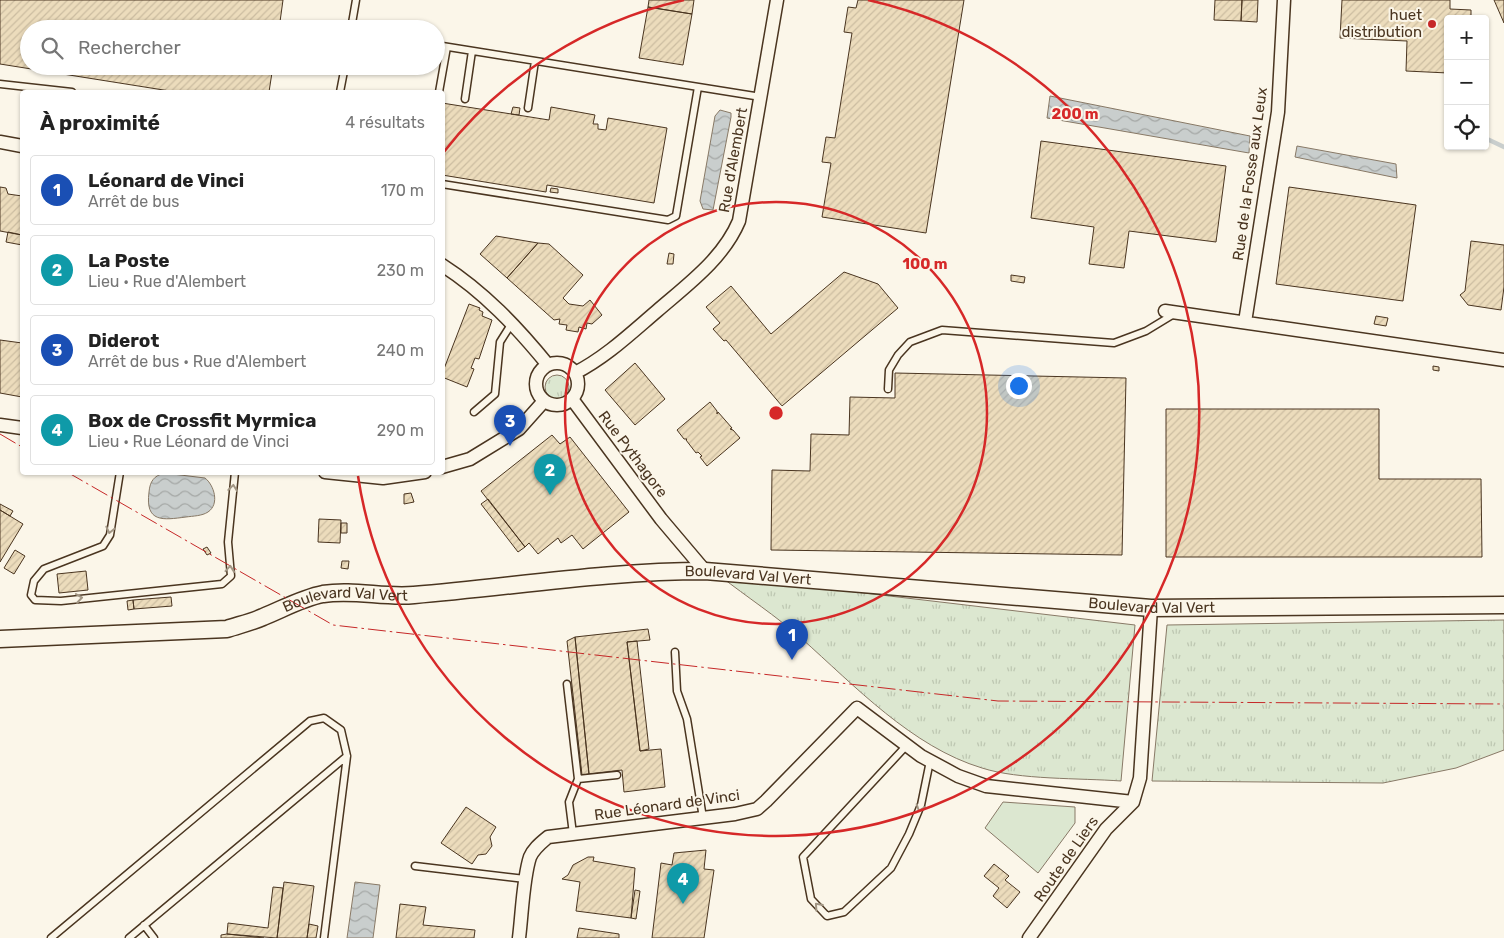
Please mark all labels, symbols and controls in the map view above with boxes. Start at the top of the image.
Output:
place label: huet distribution [1341,6,1422,41]
map controls [1444,15,1489,150]
button: + [1444,15,1489,60]
marker: huet distribution [1426,18,1438,30]
search box [20,20,445,75]
icon: search [38,34,66,62]
text: Rechercher [78,36,181,59]
button: − [1444,60,1489,105]
street label: Rue de la Fosse aux Leux [1229,86,1271,262]
text: 200 m [1051,105,1099,123]
button: locate [1444,105,1489,150]
street label: Rue d'Alembert [715,106,751,214]
text: À proximité [40,110,160,135]
text: 4 résultats [345,113,425,132]
text: Léonard de Vinci [88,169,244,192]
text: 1 [53,181,61,200]
text: 170 m [381,181,424,200]
text: Arrêt de bus [88,192,180,211]
text: La Poste [88,249,170,272]
text: 100 m [903,255,947,273]
text: 2 [52,261,62,280]
text: 230 m [377,261,424,280]
text: Lieu · Rue d'Alembert [88,272,246,291]
text: Diderot [88,329,159,352]
text: 3 [52,341,62,360]
text: 240 m [377,341,424,360]
text: Arrêt de bus · Rue d'Alembert [88,352,306,371]
your location [1006,373,1032,399]
centre of rings [767,404,785,422]
pin: 3 [494,405,526,446]
street label: Rue Pythagore [595,407,671,501]
text: Box de Crossfit Myrmica [88,409,316,432]
text: 4 [52,421,62,440]
text: 290 m [377,421,424,440]
text: Lieu · Rue Léonard de Vinci [88,432,289,451]
pin: 2 [534,454,566,495]
one-way arrow [227,484,238,492]
one-way arrow [105,526,116,534]
street label: Boulevard Val Vert [685,562,812,589]
one-way arrow [224,564,235,572]
street label: Boulevard Val Vert [280,583,408,616]
one-way arrow [76,593,84,604]
street label: Boulevard Val Vert [1088,594,1215,617]
pin: 1 [776,619,808,660]
street label: Rue Léonard de Vinci [593,786,741,824]
one-way arrow [915,804,925,812]
street label: Route de Liers [1030,813,1102,905]
pin: 4 [667,863,699,904]
one-way arrow [814,902,823,911]

